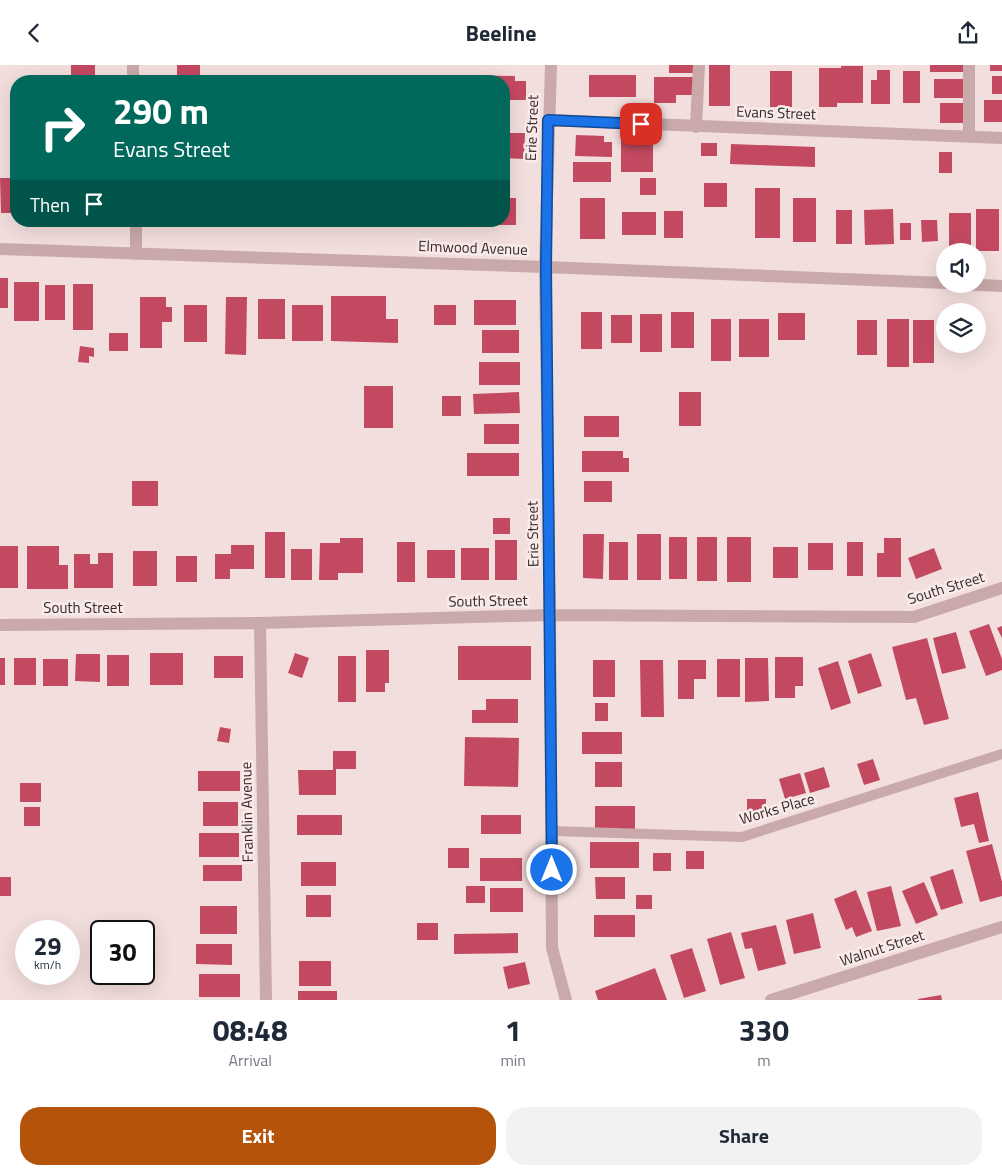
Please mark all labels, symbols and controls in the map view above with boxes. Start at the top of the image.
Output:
text: Beeline [466,16,536,50]
icon: back [20,19,48,47]
icon: share [954,19,982,47]
text: 290 m [113,84,209,138]
street label: Erie Street [519,94,544,162]
icon: right [30,95,95,160]
street label: Evans Street [736,100,817,125]
pin [620,103,662,145]
icon: arrive [627,110,655,138]
text: Evans Street [113,132,230,166]
text: Then [30,190,70,219]
icon: arrive [80,190,108,218]
street label: Elmwood Avenue [418,234,528,261]
map controls [936,243,986,353]
button: sound [936,243,986,293]
button: layers [936,303,986,353]
street label: Erie Street [520,500,545,567]
street label: South Street [905,565,988,610]
street label: South Street [448,588,529,613]
street label: South Street [43,596,123,619]
street label: Franklin Avenue [234,762,259,862]
street label: Works Place [736,787,817,830]
position arrow [525,843,577,895]
speed limit sign: 30 [90,920,155,985]
street label: Walnut Street [837,923,928,972]
text: 29 [33,927,62,965]
text: km/h [34,955,61,974]
text: 08:48 [213,1007,288,1053]
text: 1 [505,1007,522,1053]
text: 330 [739,1007,789,1053]
text: Arrival [229,1048,272,1072]
text: min [500,1048,526,1072]
text: m [757,1048,771,1072]
button: Exit [20,1107,496,1165]
button: Share [506,1107,982,1165]

